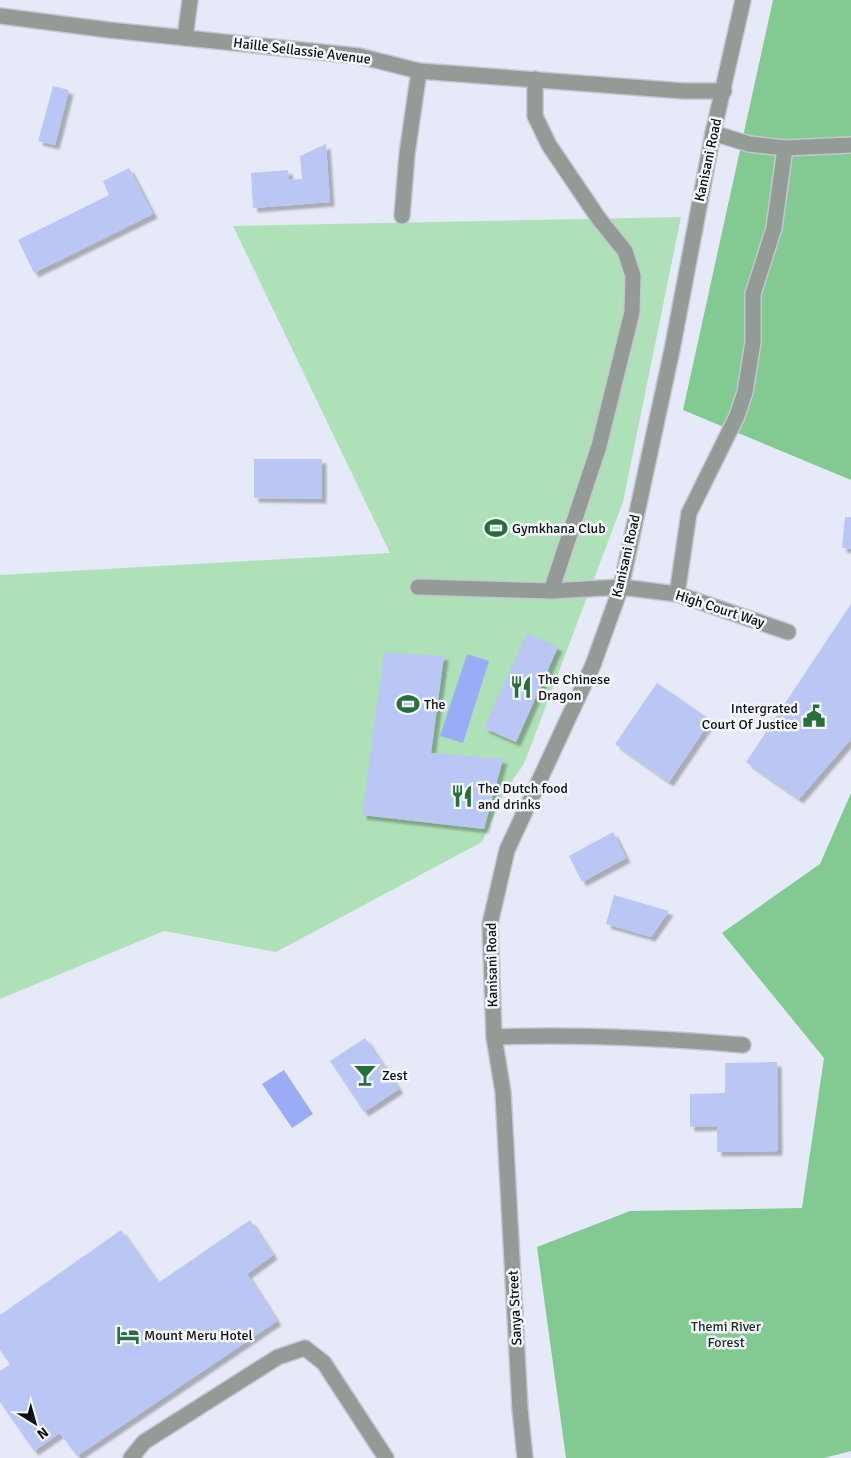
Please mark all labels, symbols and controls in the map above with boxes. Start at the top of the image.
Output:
street label: Haille Sellassie Avenue [232,34,372,68]
street label: Kanisani Road [691,117,725,203]
street label: Kanisani Road [608,513,644,599]
sports icon: Gymkhana Club [483,515,509,541]
place label: Gymkhana Club [512,520,606,537]
street label: High Court Way [673,587,767,632]
place label: The Chinese Dragon [538,671,610,704]
restaurant icon: The Chinese Dragon [508,674,534,700]
sports icon: The [395,691,421,717]
place label: The [424,696,446,713]
place label: Intergrated Court Of Justice [702,700,798,733]
public building icon: Intergrated Court Of Justice [801,703,827,729]
place label: The Dutch food and drinks [478,780,568,813]
restaurant icon: The Dutch food and drinks [449,783,475,809]
street label: Kanisani Road [483,923,501,1007]
bar icon: Zest [352,1062,378,1088]
place label: Zest [382,1067,408,1084]
street label: Sanya Street [505,1270,525,1346]
park label: Themi River Forest [691,1318,762,1351]
hotel icon: Mount Meru Hotel [115,1322,141,1348]
place label: Mount Meru Hotel [144,1327,253,1344]
north arrow [10,1398,60,1448]
text: N [34,1423,52,1443]

